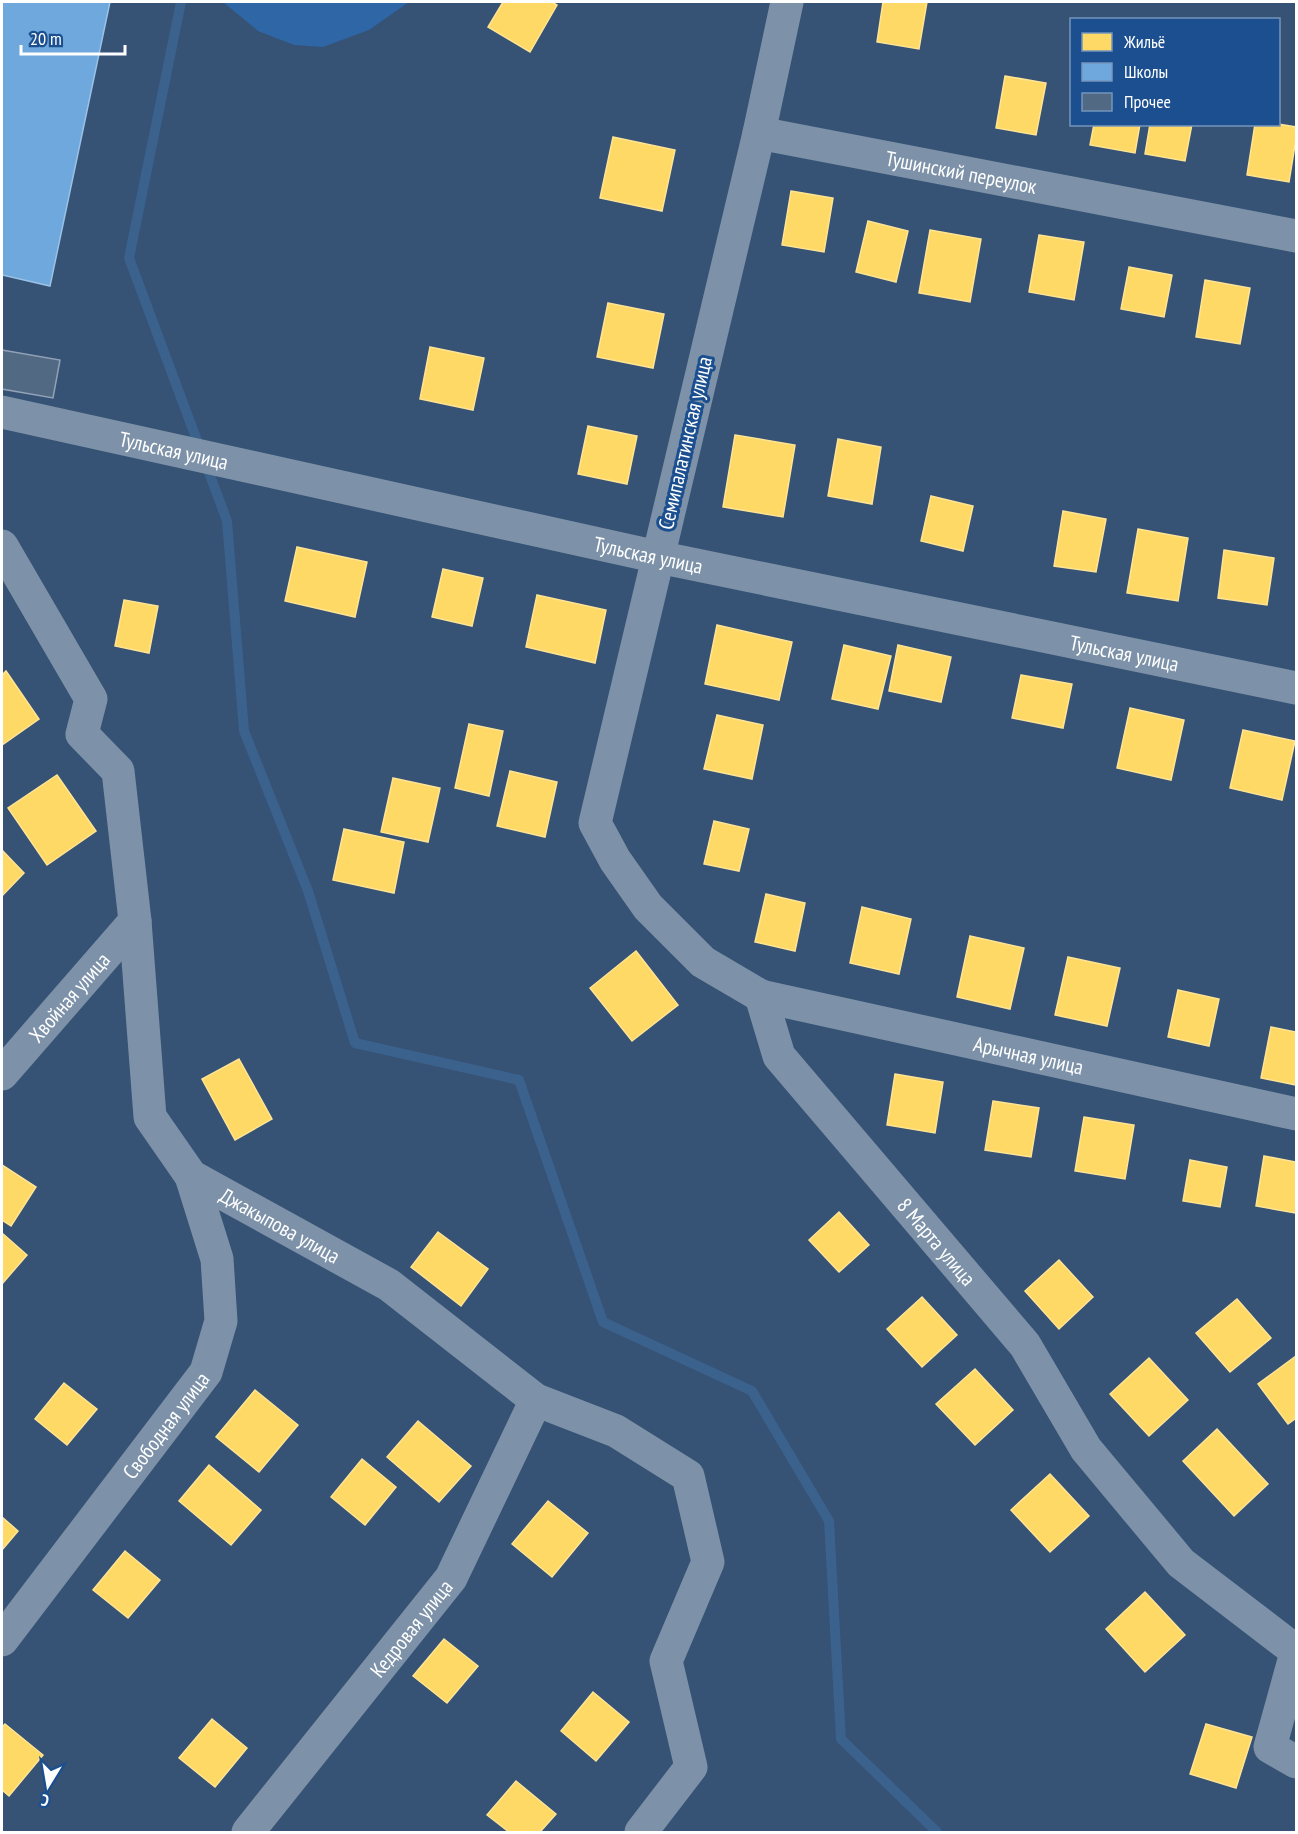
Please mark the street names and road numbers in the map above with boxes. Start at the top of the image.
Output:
street label: Тушинский переулок [884,144,1039,199]
street label: Семипалатинская улица [652,354,718,532]
street label: Тульская улица [117,425,231,475]
street label: Тульская улица [591,530,705,579]
street label: Тульская улица [1067,628,1181,677]
street label: Хвойная улица [23,946,115,1048]
street label: Арычная улица [971,1030,1086,1080]
street label: Джакыпова улица [215,1181,345,1269]
street label: 8 Марта улица [892,1192,982,1291]
street label: Свободная улица [116,1366,215,1484]
street label: Кедровая улица [364,1574,458,1682]

